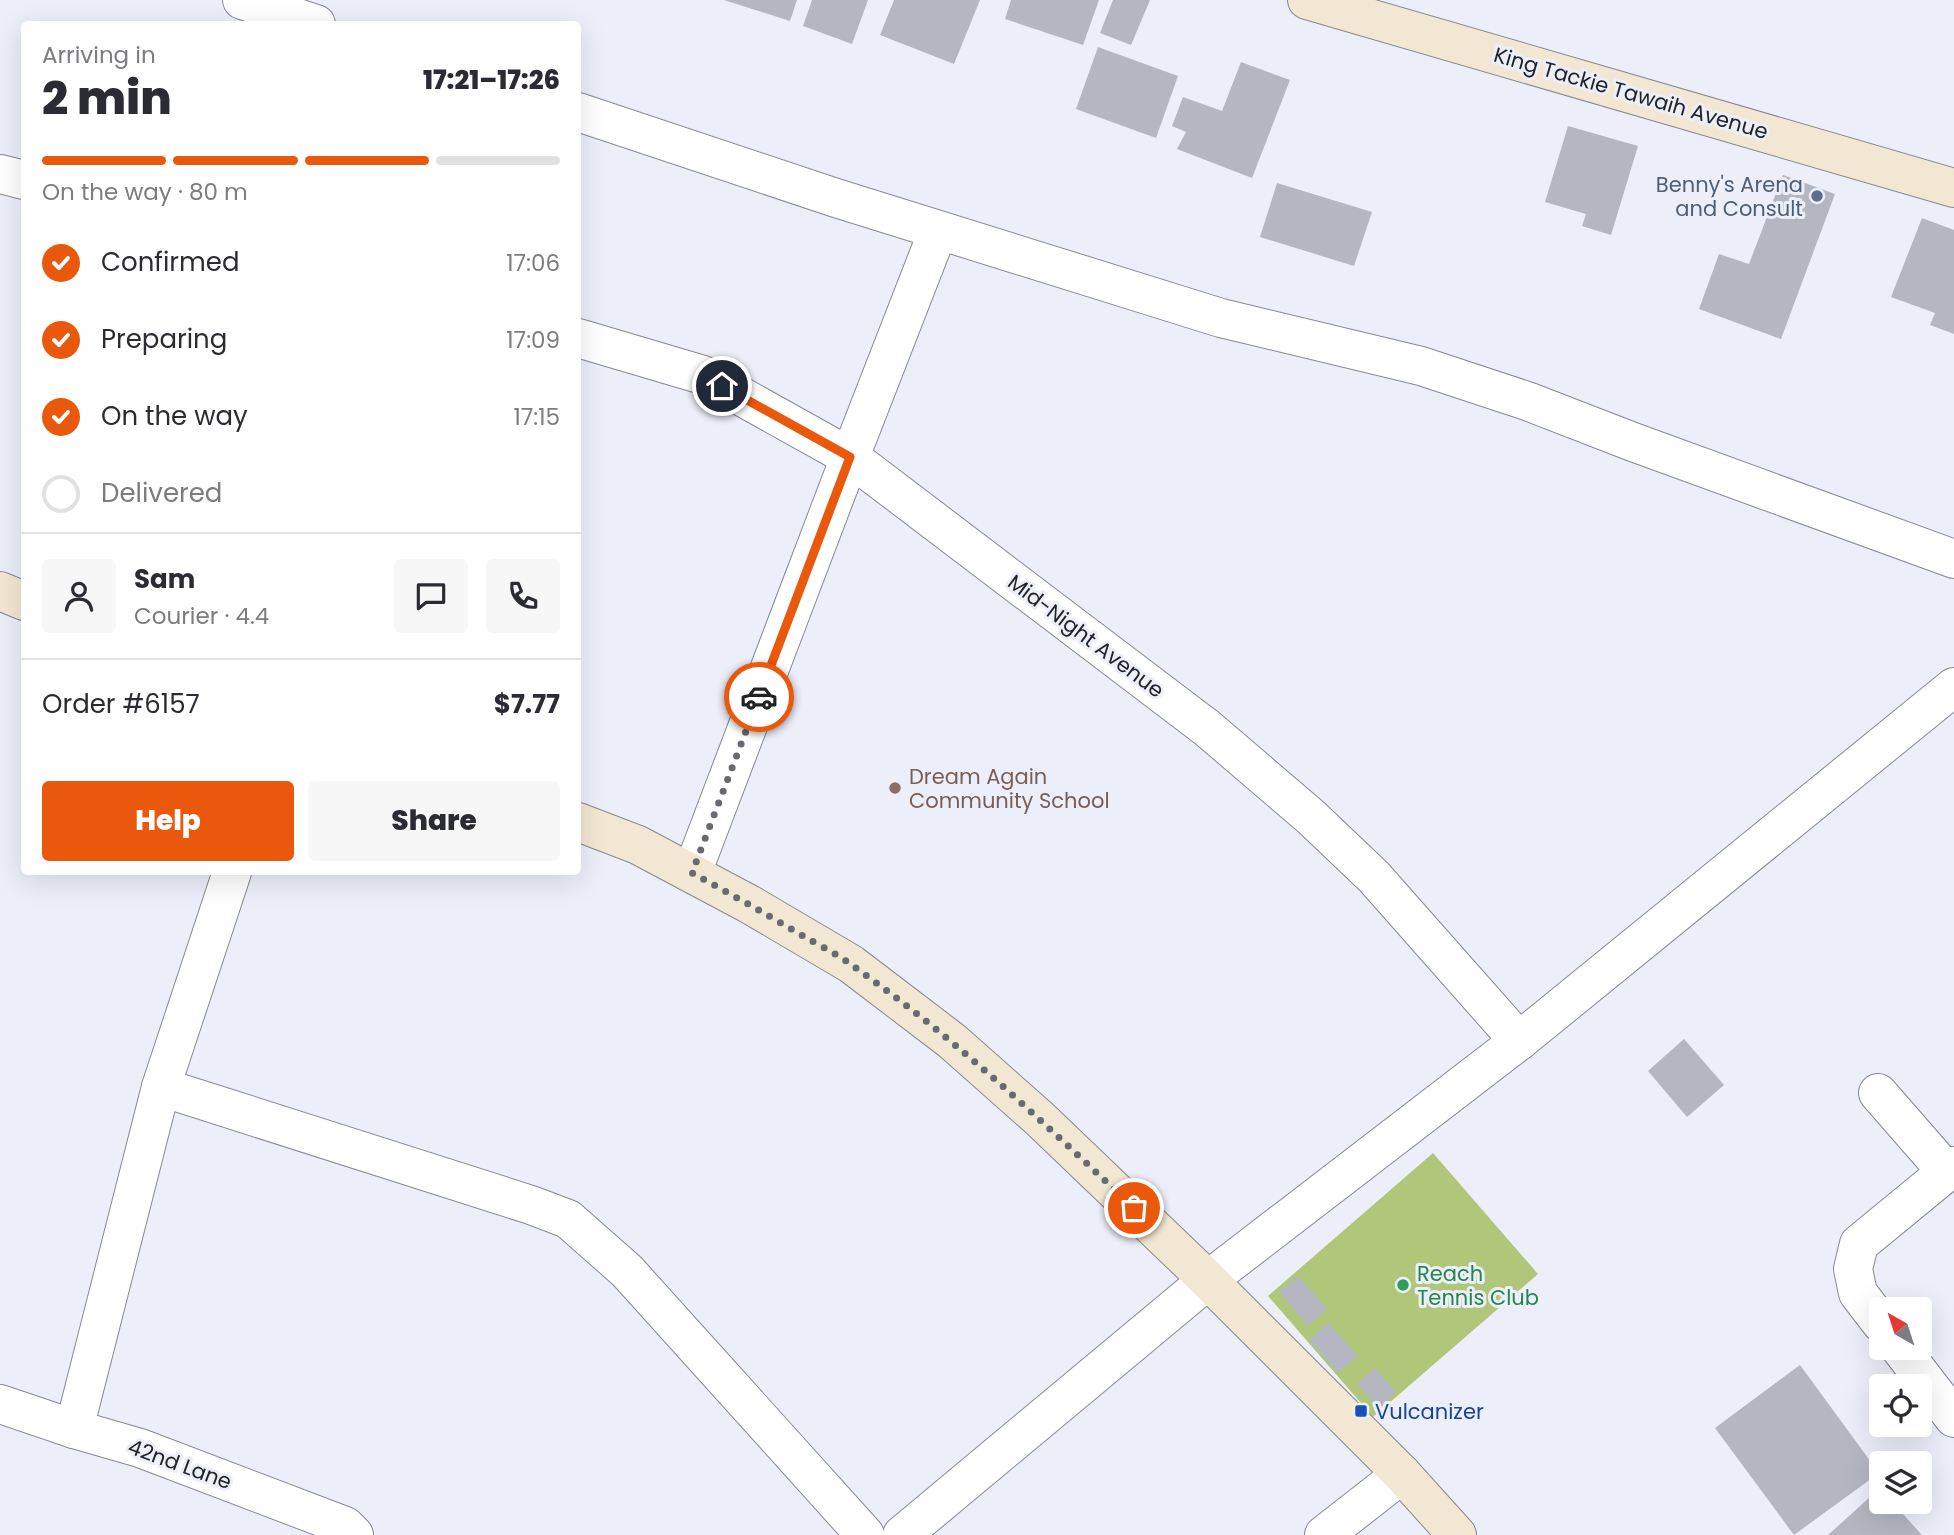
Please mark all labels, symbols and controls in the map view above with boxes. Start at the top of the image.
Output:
text: Arriving in [42,39,156,71]
street label: King Tackie Tawaih Avenue [1491,40,1771,146]
text: 17:21–17:26 [423,62,560,98]
text: 2 min [42,66,172,130]
place label: Benny's Arena and Consult [1656,170,1803,223]
text: On the way · 80 m [42,176,248,208]
marker: Benny's Arena and Consult [1809,188,1825,204]
icon: check [42,244,80,282]
text: Confirmed [101,244,239,280]
text: 17:06 [506,247,560,279]
icon: check [42,321,80,359]
text: Preparing [101,321,227,357]
text: 17:09 [506,324,560,356]
pin [692,356,752,416]
icon: home [703,367,741,405]
icon: check [42,398,80,436]
text: On the way [101,398,248,434]
text: 17:15 [513,401,560,433]
text: Delivered [101,475,222,511]
button: person [42,559,116,633]
button: chat [394,559,468,633]
button: phone [486,559,560,633]
text: Sam [134,561,195,597]
street label: Mid-Night Avenue [1002,568,1170,704]
text: Courier · 4.4 [134,600,269,632]
courier [724,662,794,732]
icon: car [740,678,778,716]
text: Order #6157 [42,686,200,722]
text: $7.77 [494,686,560,722]
place label: Dream Again Community School [909,762,1110,815]
marker: Dream Again Community School [887,780,903,796]
button: Help [42,781,294,861]
button: Share [308,781,560,861]
pin [1104,1178,1164,1238]
icon: bag [1115,1189,1153,1227]
place label: Reach Tennis Club [1417,1259,1539,1312]
marker: Reach Tennis Club [1395,1277,1411,1293]
north arrow [1869,1297,1932,1360]
map controls [1869,1297,1932,1514]
button: locate [1869,1374,1932,1437]
place label: Vulcanizer [1375,1397,1484,1426]
marker: Vulcanizer [1353,1403,1369,1419]
street label: 42nd Lane [124,1432,236,1496]
button: layers [1869,1451,1932,1514]

